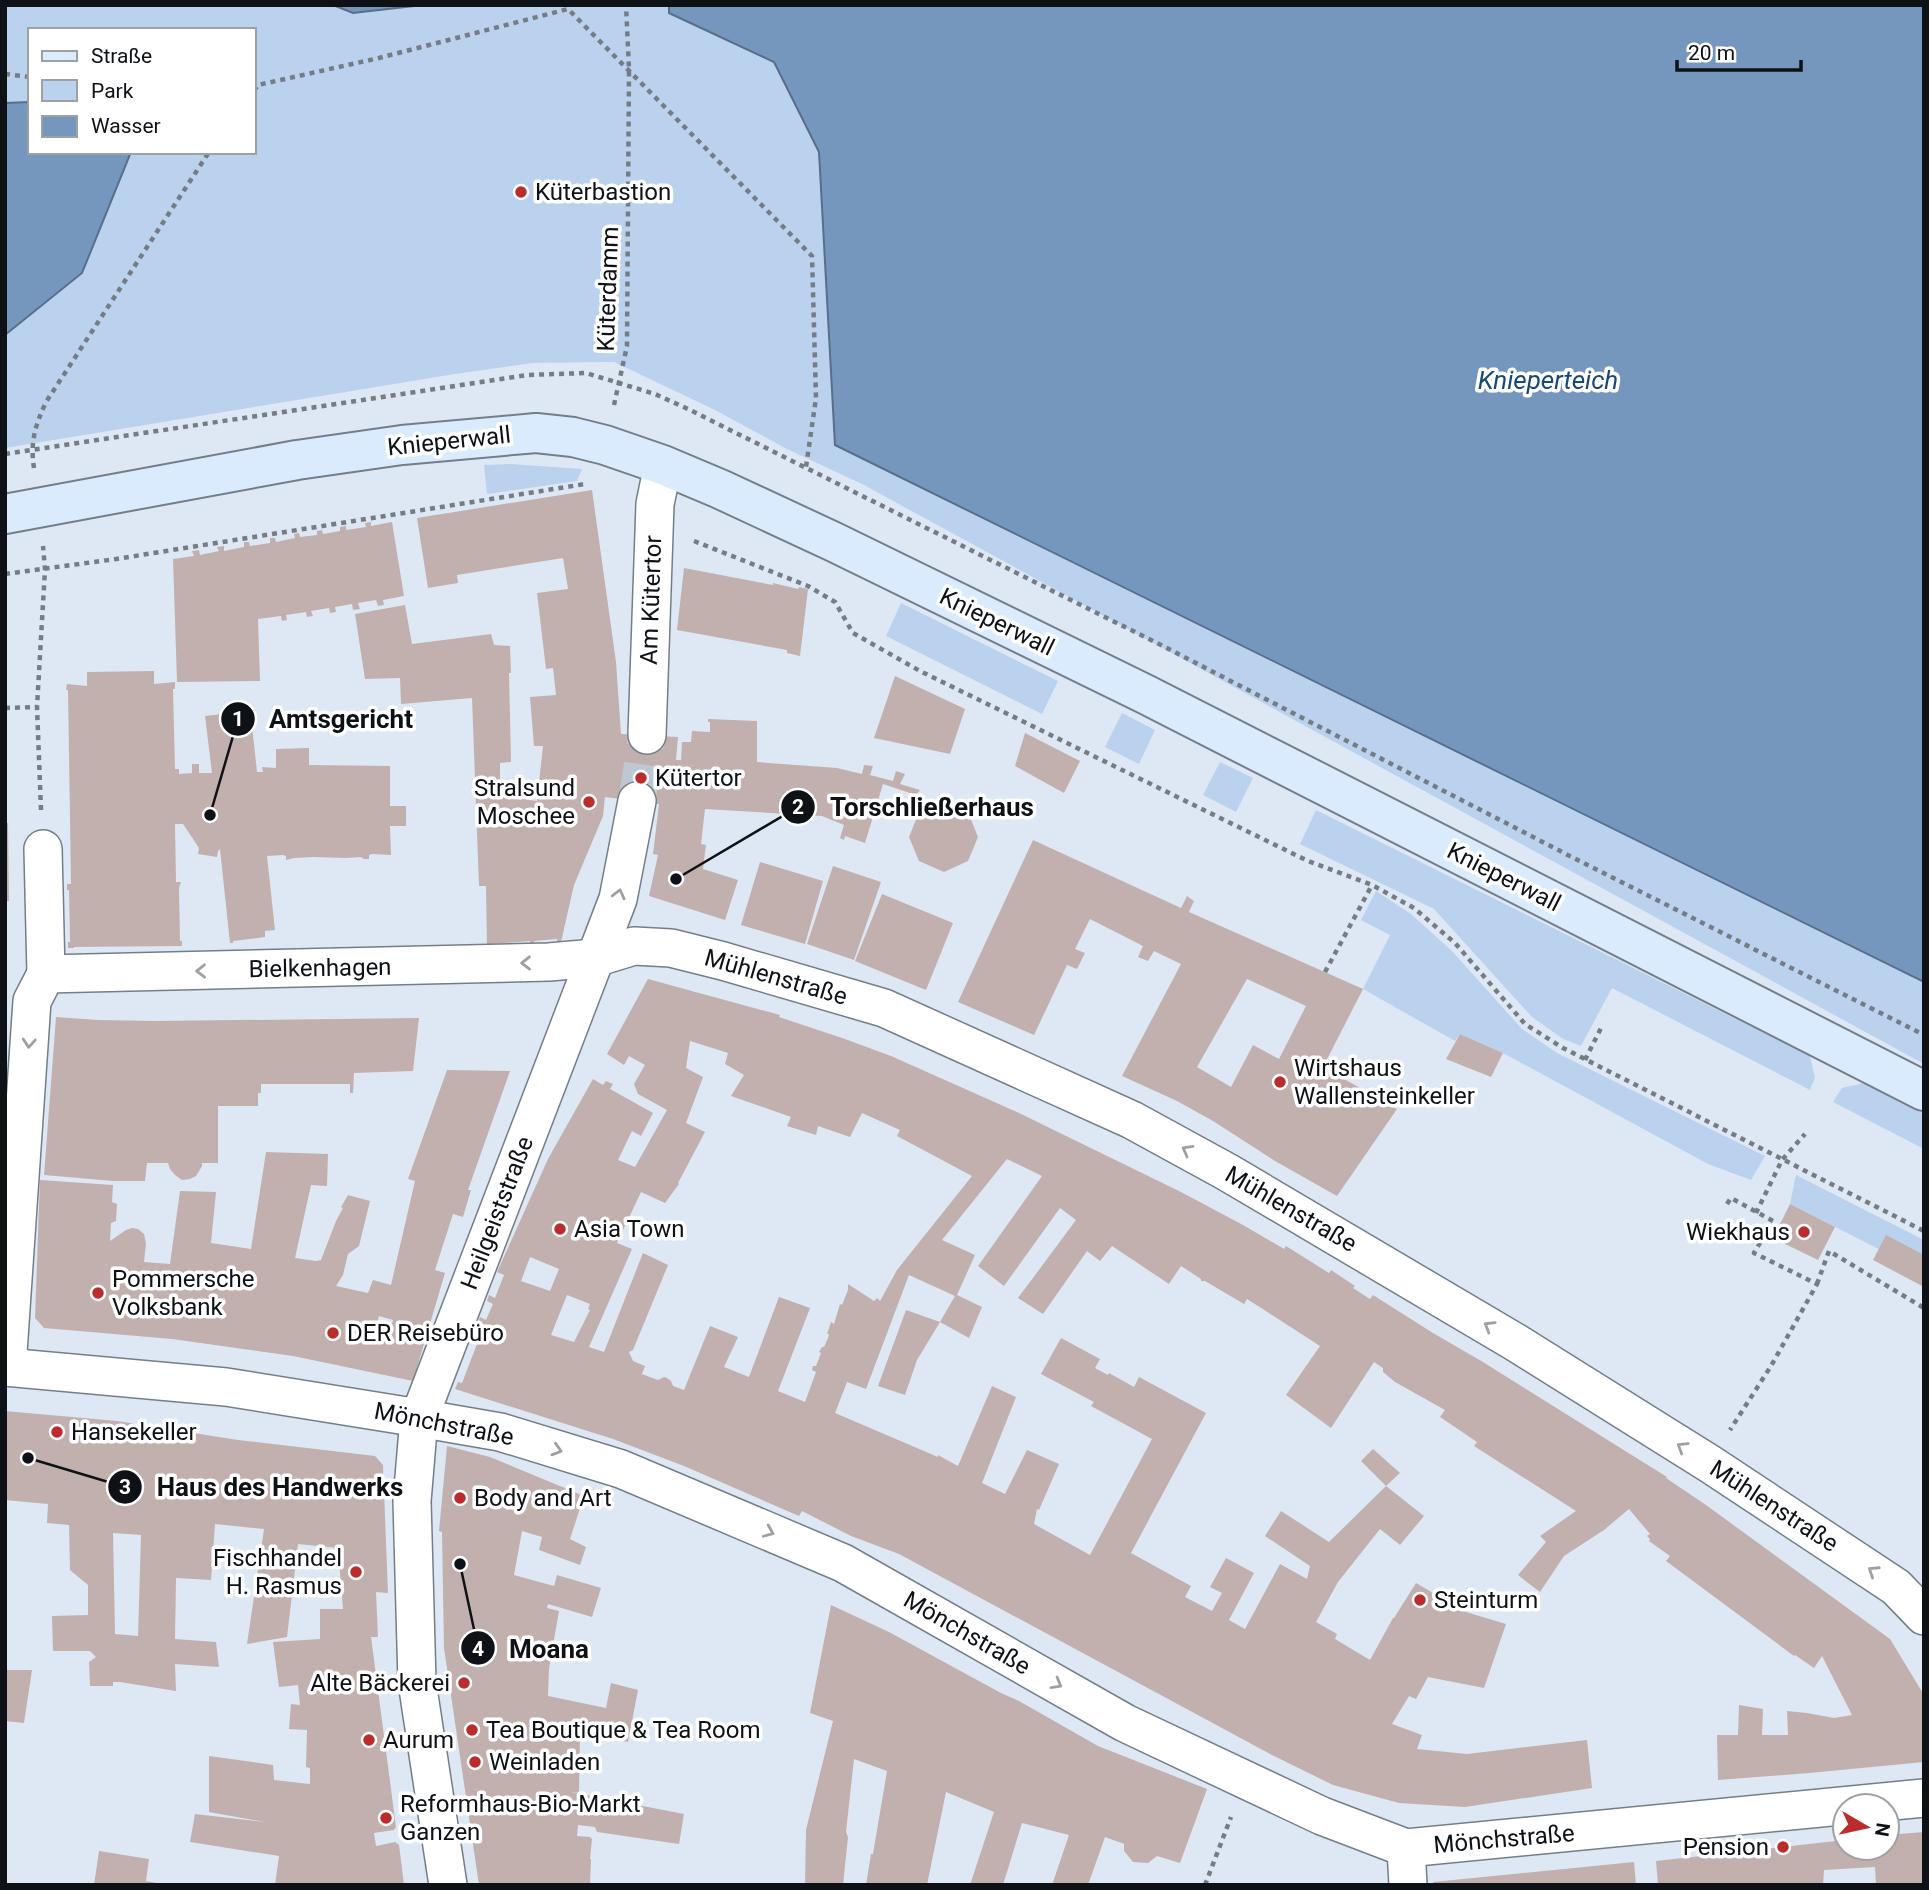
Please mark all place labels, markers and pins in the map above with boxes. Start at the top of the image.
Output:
place label: Küterbastion [535,178,671,206]
marker: Küterbastion [513,184,529,200]
callout: Amtsgericht [220,696,427,743]
place label: Kütertor [655,764,742,792]
marker: Kütertor [633,770,649,786]
place label: Stralsund Moschee [474,774,575,830]
callout: Torschließerhaus [781,784,1047,831]
marker: Stralsund Moschee [581,794,597,810]
place label: Wirtshaus Wallensteinkeller [1294,1054,1475,1110]
marker: Wirtshaus Wallensteinkeller [1272,1074,1288,1090]
place label: Asia Town [574,1215,685,1243]
place label: Wiekhaus [1686,1218,1790,1246]
marker: Asia Town [552,1221,568,1237]
marker: Wiekhaus [1796,1224,1812,1240]
place label: Pommersche Volksbank [112,1265,255,1321]
marker: Pommersche Volksbank [90,1285,106,1301]
place label: DER Reisebüro [347,1319,504,1347]
marker: DER Reisebüro [325,1325,341,1341]
place label: Hansekeller [71,1418,197,1446]
marker: Hansekeller [49,1424,65,1440]
callout: Haus des Handwerks [108,1463,417,1510]
place label: Body and Art [474,1484,612,1512]
marker: Body and Art [452,1490,468,1506]
place label: Fischhandel H. Rasmus [213,1544,342,1600]
marker: Fischhandel H. Rasmus [348,1564,364,1580]
place label: Steinturm [1434,1586,1538,1614]
marker: Steinturm [1412,1592,1428,1608]
callout: Moana [460,1625,603,1672]
place label: Alte Bäckerei [310,1669,450,1697]
marker: Alte Bäckerei [456,1675,472,1691]
place label: Tea Boutique & Tea Room [486,1716,761,1744]
marker: Tea Boutique & Tea Room [464,1722,480,1738]
place label: Aurum [383,1726,454,1754]
marker: Aurum [361,1732,377,1748]
place label: Weinladen [489,1748,600,1776]
marker: Weinladen [467,1754,483,1770]
place label: Reformhaus-Bio-Markt Ganzen [400,1790,641,1846]
marker: Reformhaus-Bio-Markt Ganzen [378,1810,394,1826]
place label: Pension [1683,1833,1769,1861]
marker: Pension [1775,1839,1791,1855]

